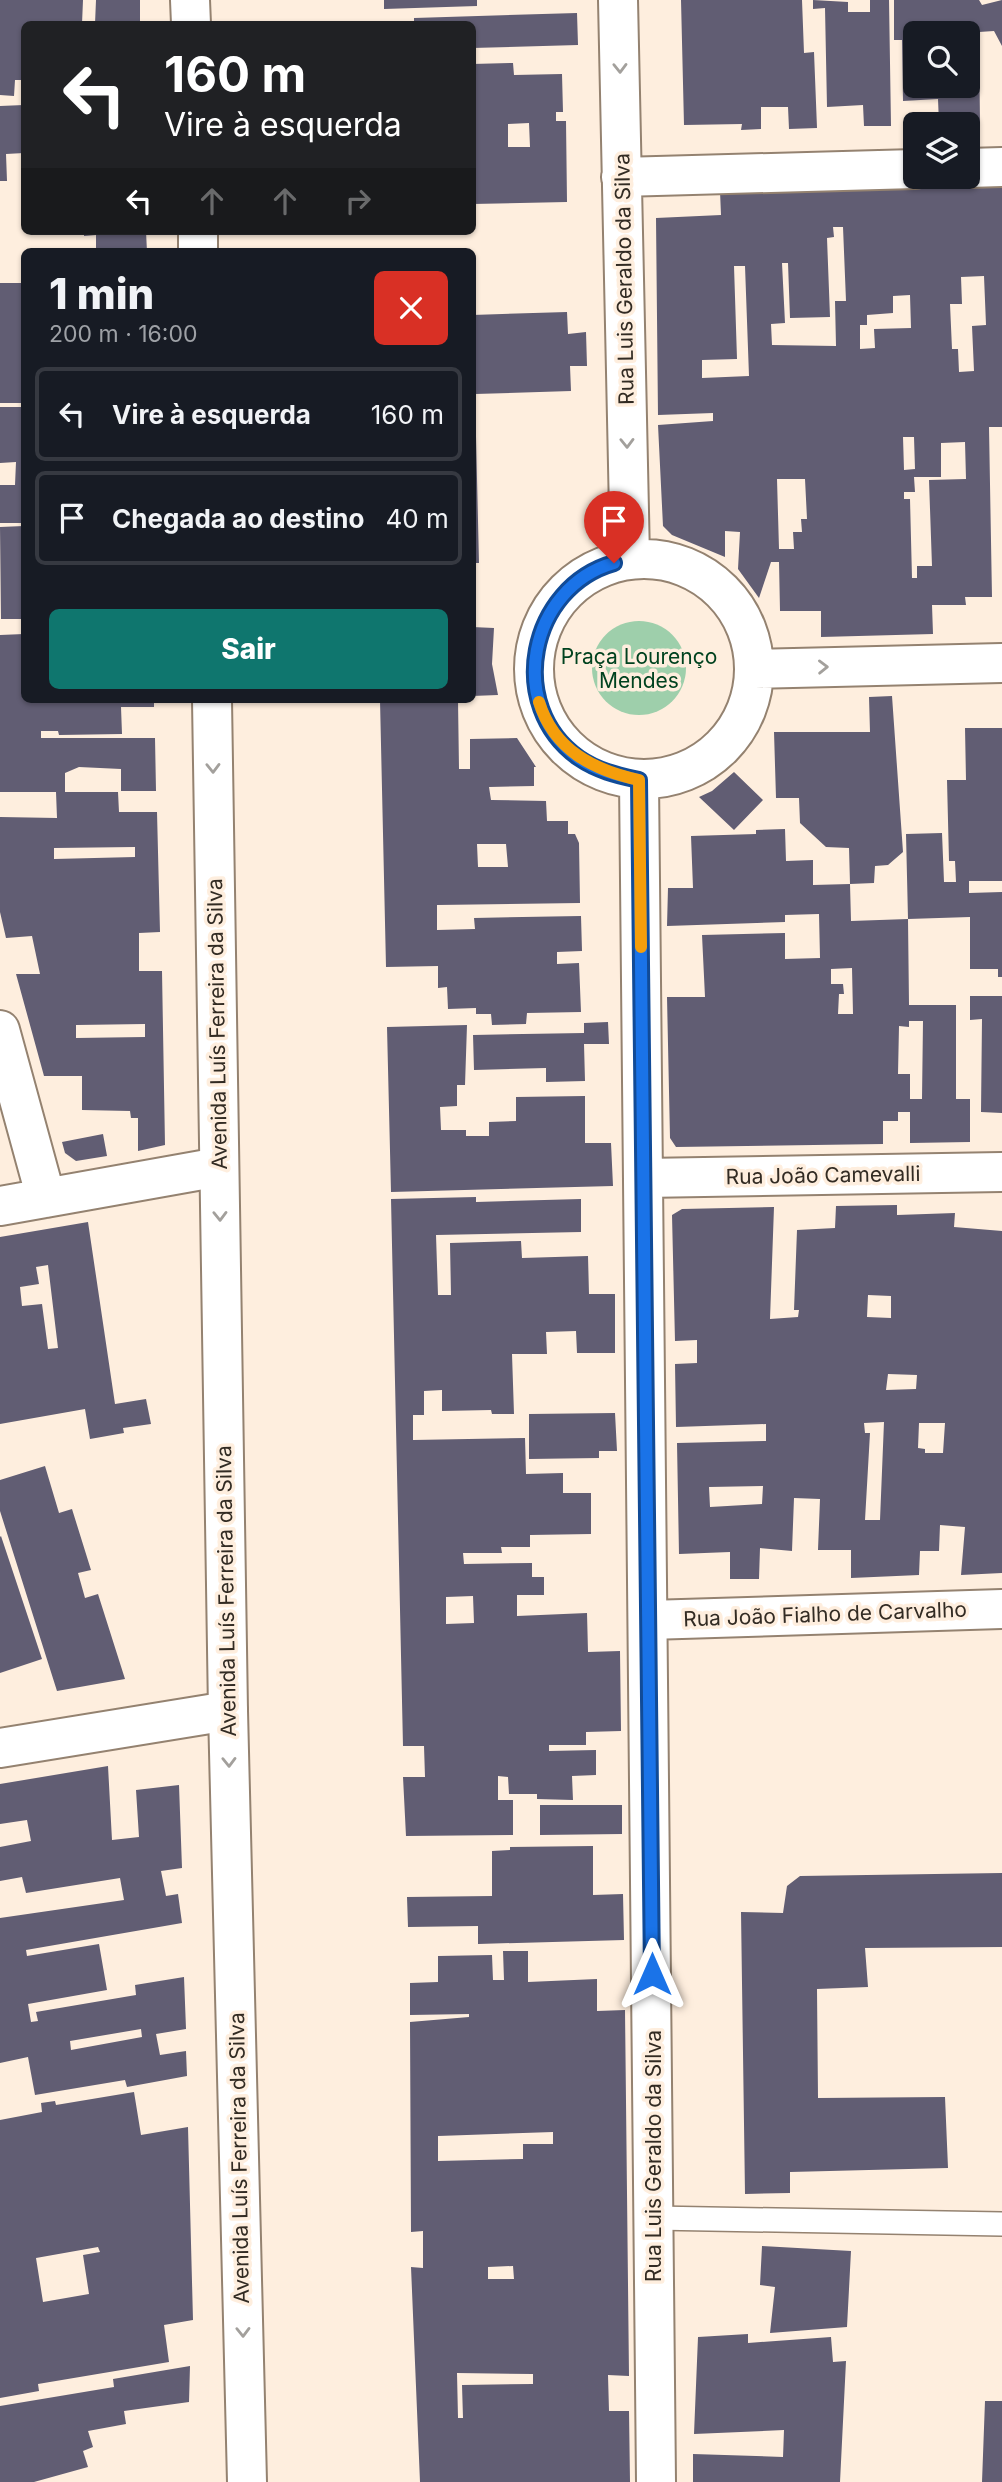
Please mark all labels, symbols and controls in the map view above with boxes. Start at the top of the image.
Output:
map controls [903,21,980,189]
button: search [903,21,980,98]
text: 160 m [164,45,306,104]
icon: left [49,49,140,140]
one-way arrow [612,63,627,74]
text: Vire à esquerda [164,105,402,144]
button: layers [903,112,980,189]
street label: Rua Luis Geraldo da Silva [609,153,639,405]
icon: left [120,182,158,220]
icon: ahead [193,182,231,220]
icon: ahead [266,182,304,220]
icon: right [339,182,377,220]
text: 1 min [49,268,154,319]
button: close [374,271,448,345]
text: 200 m · 16:00 [49,320,198,348]
icon: left [53,395,91,433]
text: Vire à esquerda [112,399,311,430]
text: 160 m [371,399,444,430]
one-way arrow [620,437,635,448]
pin [584,491,644,563]
icon: arrive [53,499,91,537]
icon: arrive [595,502,633,540]
text: Chegada ao destino [112,503,364,534]
text: 40 m [385,503,449,534]
button: Sair [49,609,448,689]
park label: Praça Lourenço Mendes [561,644,717,693]
one-way arrow [818,659,829,675]
one-way arrow [205,763,220,774]
street label: Avenida Luís Ferreira da Silva [202,878,232,1170]
street label: Rua João Camevalli [725,1161,921,1189]
one-way arrow [212,1211,227,1222]
street label: Avenida Luís Ferreira da Silva [211,1445,241,1737]
street label: Rua João Fialho de Carvalho [683,1597,967,1631]
one-way arrow [222,1757,237,1768]
position arrow [615,1937,689,2011]
street label: Avenida Luís Ferreira da Silva [224,2012,254,2304]
street label: Rua Luis Geraldo da Silva [641,2030,666,2282]
one-way arrow [236,2327,251,2338]

